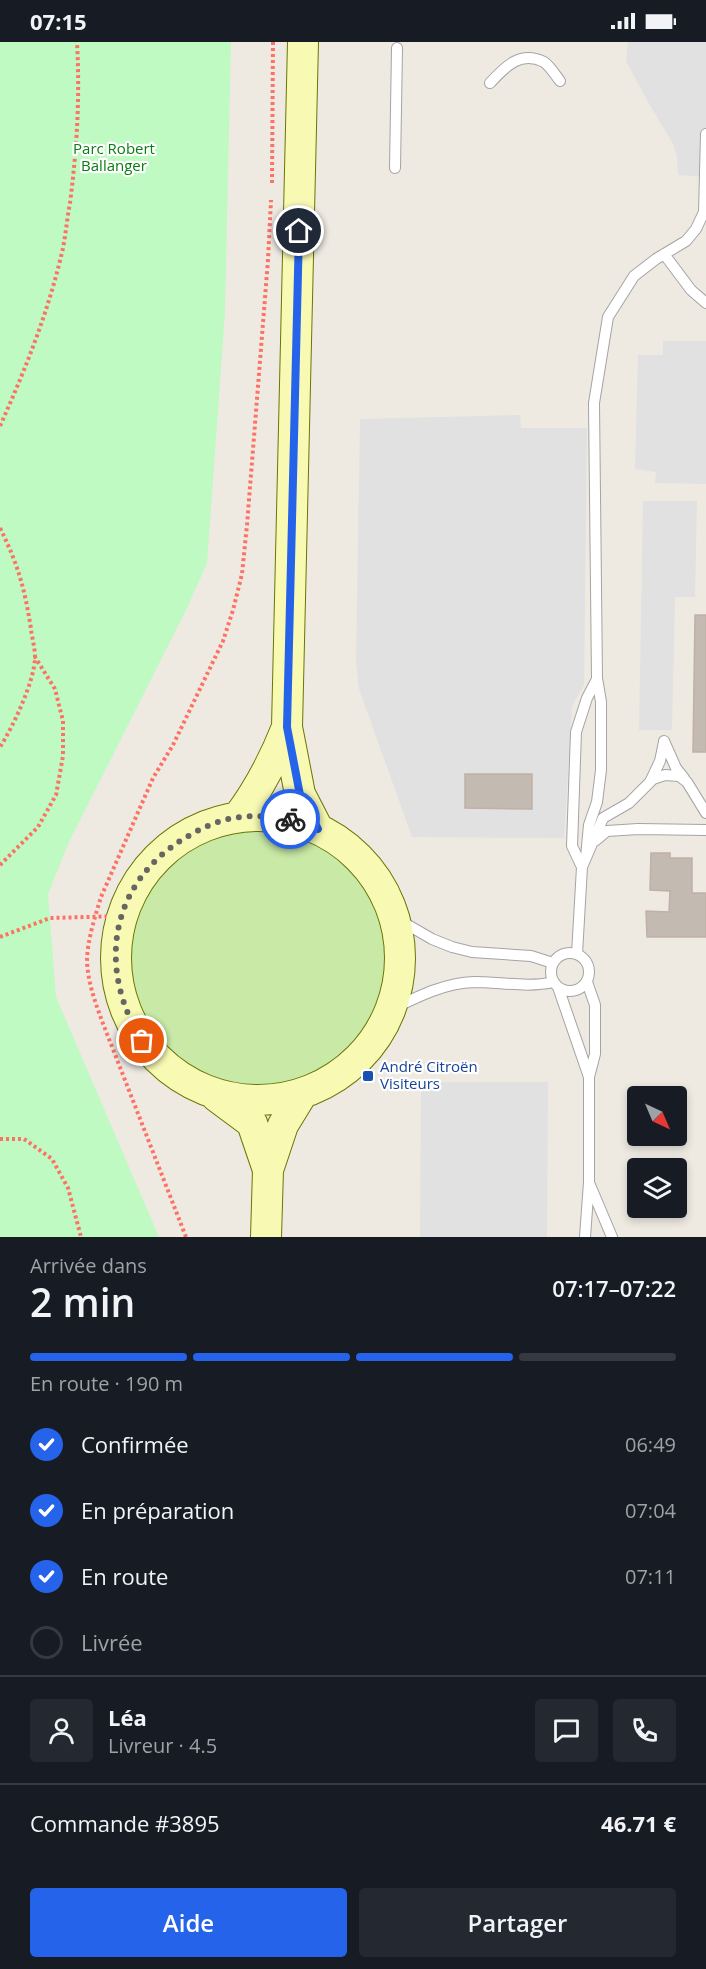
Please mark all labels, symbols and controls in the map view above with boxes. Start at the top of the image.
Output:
text: 07:15 [30,6,87,36]
park label: Parc Robert Ballanger [73,138,155,175]
pin [273,205,324,256]
icon: home [282,214,315,247]
courier [260,789,320,849]
icon: bike [274,803,307,836]
pin [116,1015,167,1066]
icon: bag [125,1024,158,1057]
place label: André Citroën Visiteurs [380,1056,478,1093]
marker: André Citroën Visiteurs [361,1069,375,1083]
north arrow [627,1086,687,1146]
map controls [627,1086,687,1218]
button: layers [627,1158,687,1218]
text: Arrivée dans [30,1252,147,1279]
text: 07:17–07:22 [552,1273,676,1303]
text: 2 min [30,1275,135,1328]
text: En route · 190 m [30,1370,183,1397]
icon: check [30,1428,63,1461]
text: Confirmée [81,1429,189,1459]
text: 06:49 [625,1431,676,1458]
icon: check [30,1494,63,1527]
text: En préparation [81,1495,234,1525]
text: 07:04 [625,1497,676,1524]
icon: check [30,1560,63,1593]
text: En route [81,1561,168,1591]
text: 07:11 [625,1563,676,1590]
text: Livrée [81,1627,143,1657]
button: person [30,1699,93,1762]
button: chat [535,1699,598,1762]
button: phone [613,1699,676,1762]
text: Léa [108,1702,147,1732]
text: Livreur · 4.5 [108,1732,217,1759]
text: Commande #3895 [30,1808,220,1838]
text: 46.71 € [601,1808,676,1838]
button: Aide [30,1888,347,1957]
button: Partager [359,1888,676,1957]

